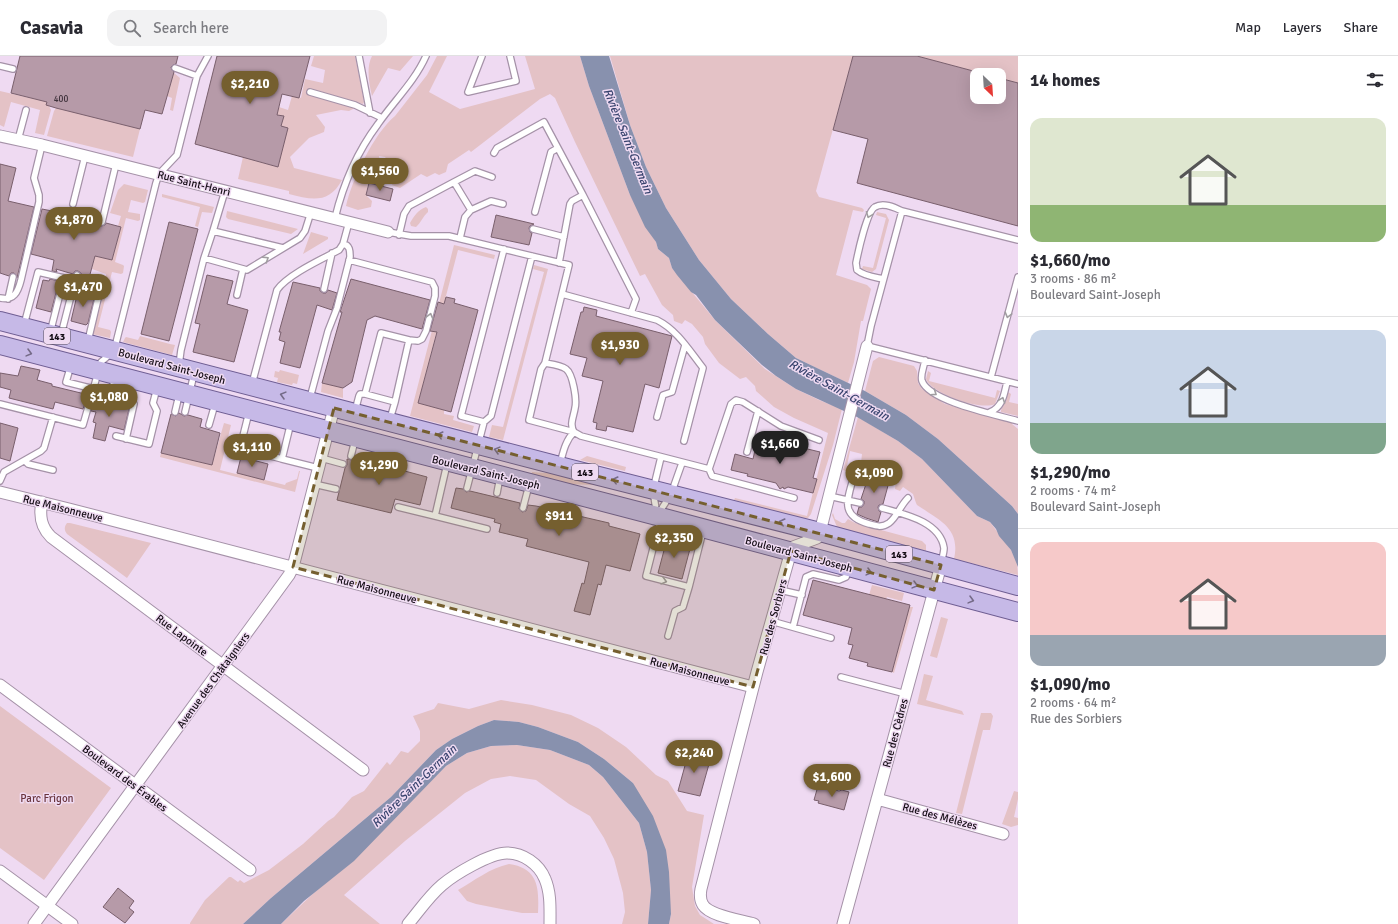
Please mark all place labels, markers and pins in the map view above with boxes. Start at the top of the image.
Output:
pin: $2,210 [217,71,283,105]
pin: $1,560 [347,158,413,192]
pin: $1,870 [41,207,107,241]
pin: $1,470 [50,274,116,308]
pin: $1,930 [587,332,653,366]
pin: $1,080 [76,384,142,418]
pin: $1,660 [747,431,813,465]
pin: $1,110 [219,434,285,468]
pin: $1,290 [346,452,412,486]
pin: $1,090 [841,460,907,494]
pin: $911 [535,503,583,537]
pin: $2,350 [641,525,707,559]
pin: $2,240 [661,740,727,774]
pin: $1,600 [799,764,865,798]

